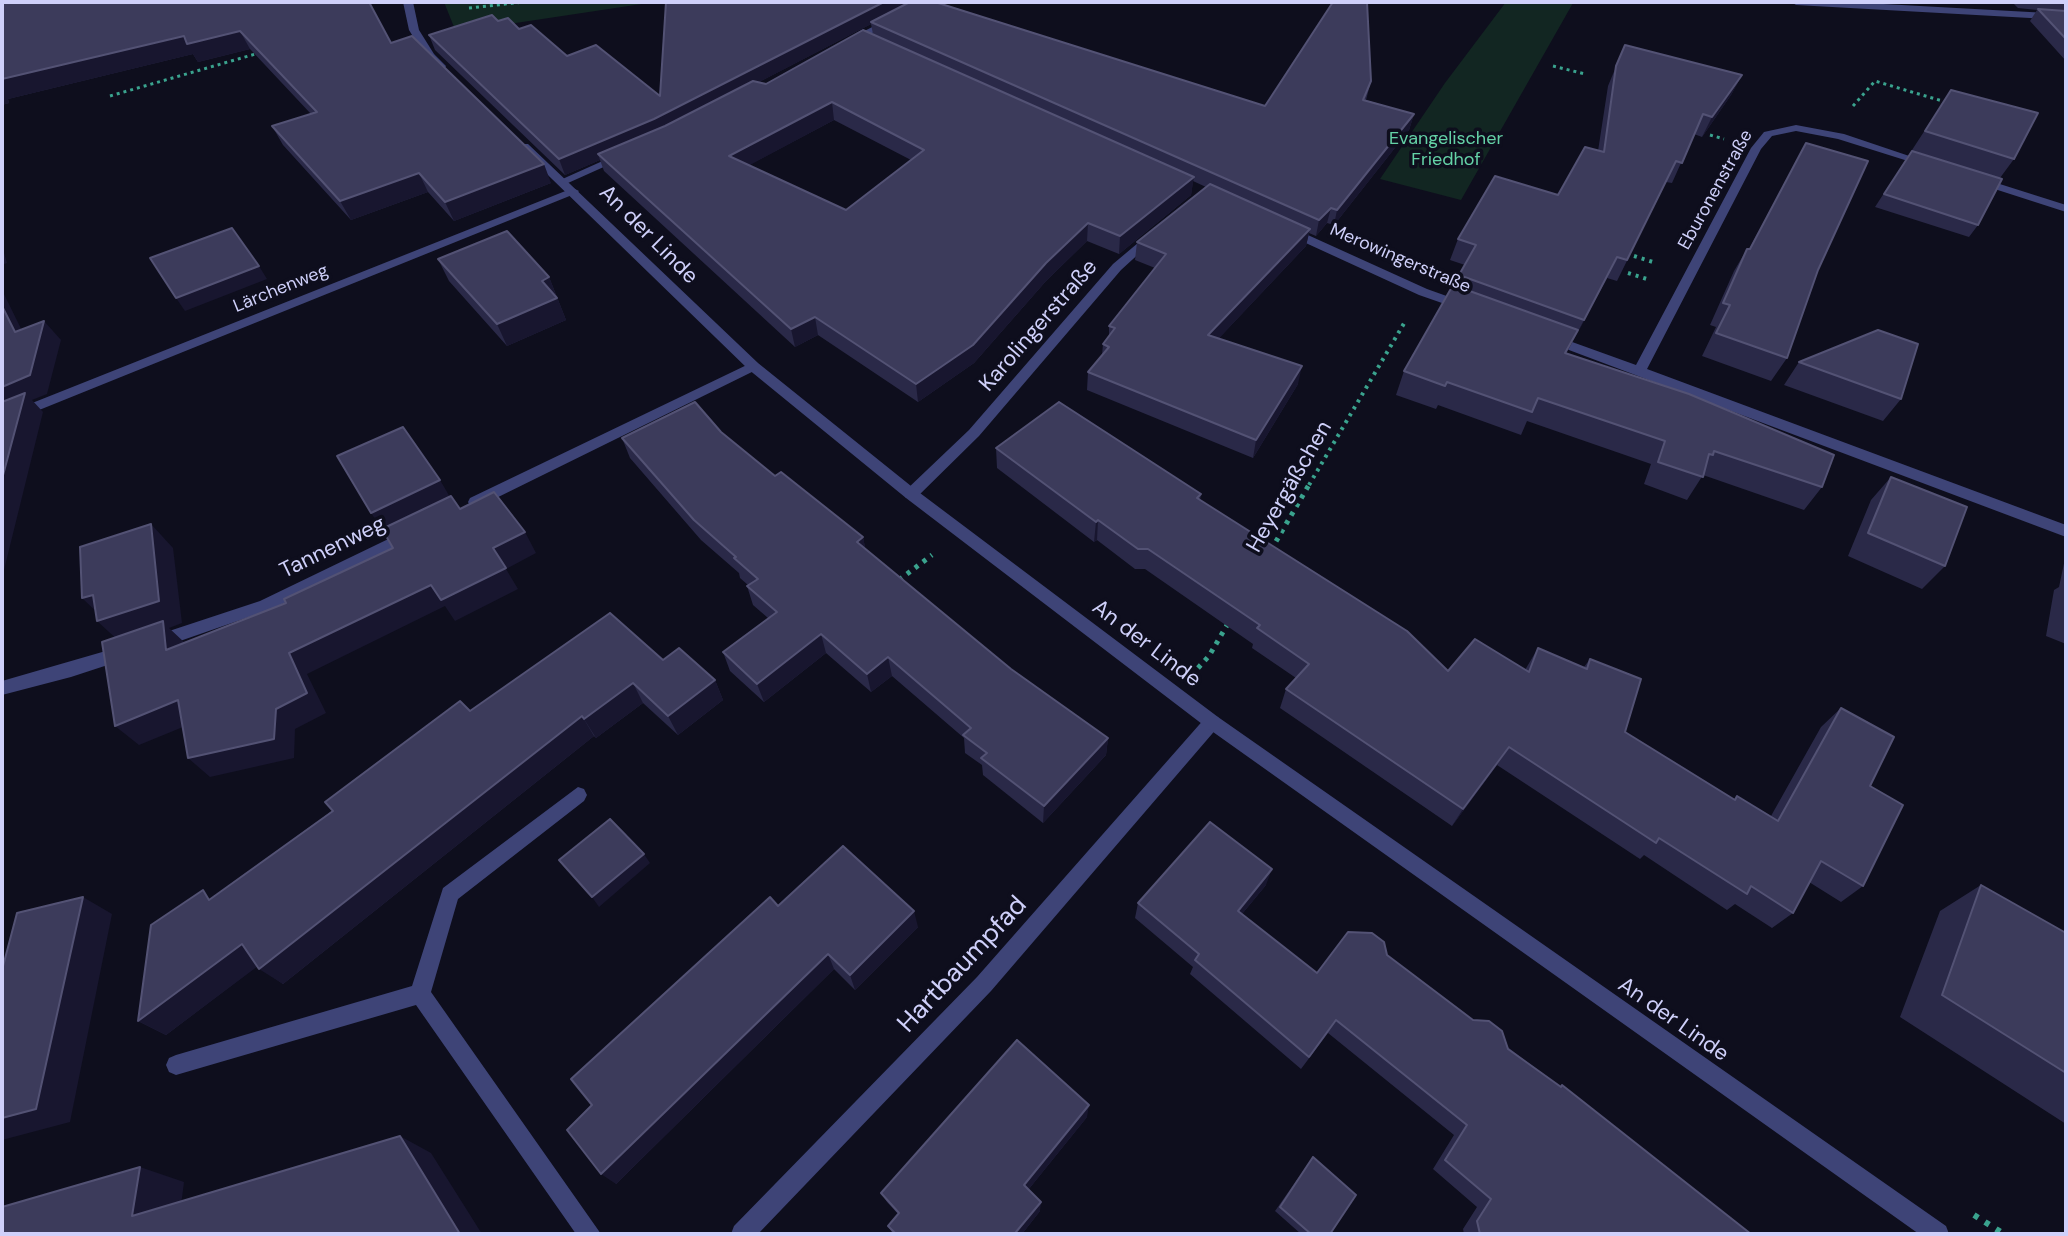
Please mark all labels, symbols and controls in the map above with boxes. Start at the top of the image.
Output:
street label: Eburonenstraße [1674,126,1758,254]
park label: Evangelischer Friedhof [1389,128,1503,170]
street label: An der Linde [593,180,703,290]
street label: Merowingerstraße [1326,220,1474,298]
street label: Karolingerstraße [974,255,1104,397]
street label: Lärchenweg [230,260,332,318]
street label: Heyergäßchen [1242,417,1338,557]
street label: Tannenweg [276,511,390,585]
street label: An der Linde [1086,595,1206,693]
street label: Hartbaumpfad [892,890,1034,1040]
street label: An der Linde [1613,972,1733,1068]

